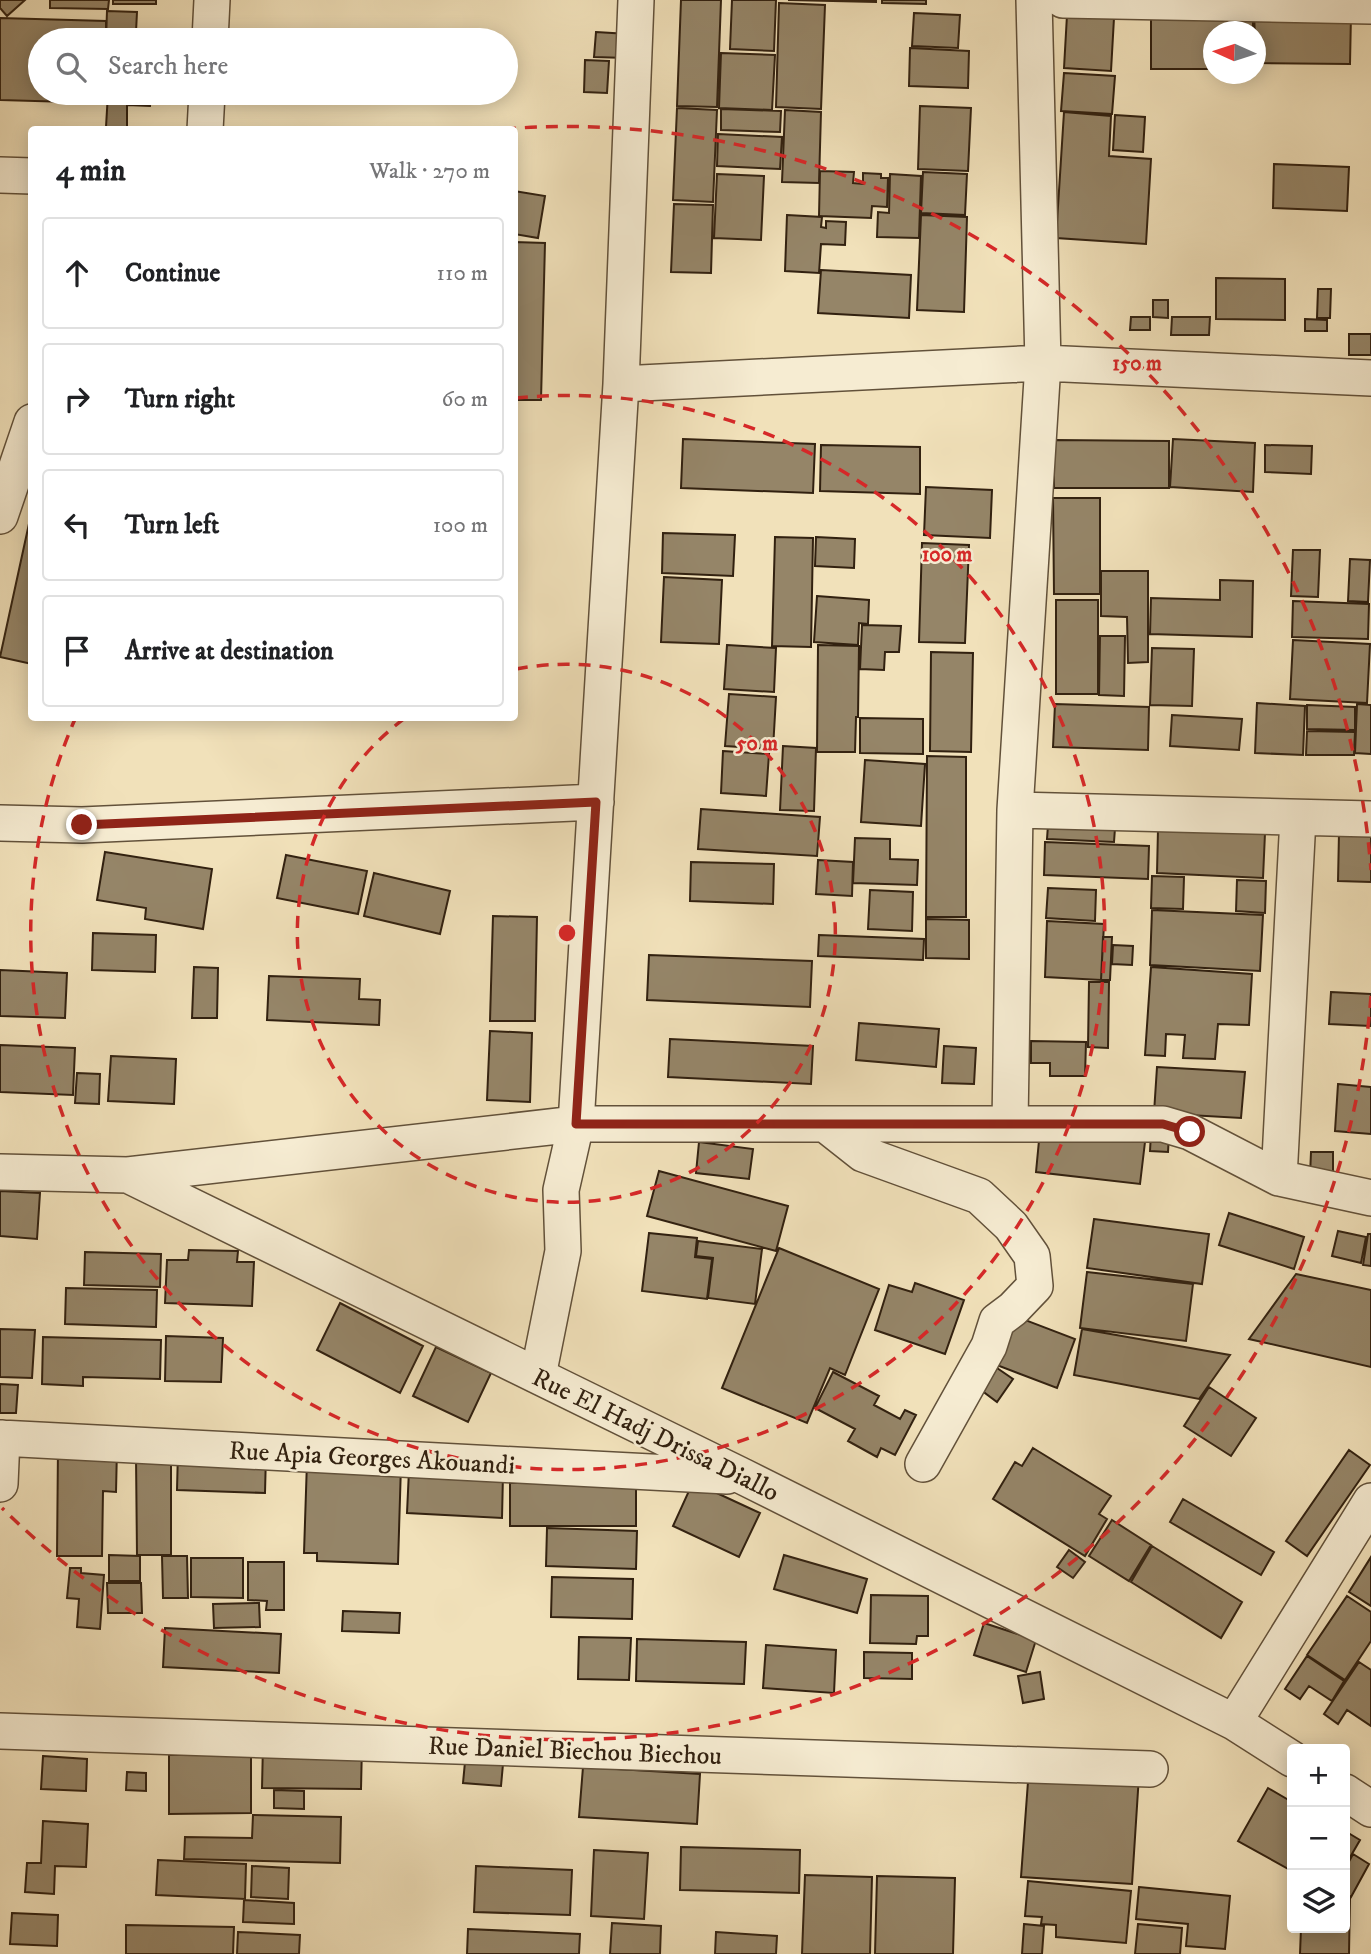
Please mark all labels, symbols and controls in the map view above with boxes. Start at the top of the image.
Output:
north arrow [1203,21,1266,84]
search box [28,28,518,105]
icon: search [52,48,90,86]
text: Search here [108,50,228,83]
text: 4 min [56,153,126,190]
text: Walk · 270 m [369,157,490,186]
icon: ahead [58,254,96,292]
text: Continue [125,257,220,290]
text: 110 m [437,259,488,288]
text: 150 m [1112,351,1162,377]
icon: right [58,380,96,418]
text: Turn right [125,383,235,416]
text: 60 m [441,385,488,414]
icon: left [58,506,96,544]
text: Turn left [125,509,219,542]
text: 100 m [433,511,488,540]
text: 100 m [922,542,972,568]
icon: arrive [58,632,96,670]
text: Arrive at destination [125,635,334,668]
text: 50 m [735,731,778,757]
route end [66,809,97,840]
centre of rings [555,921,579,945]
route start [1174,1116,1205,1147]
street label: Rue El Hadj Drissa Diallo [526,1361,784,1510]
street label: Rue Apia Georges Akouandi [228,1435,516,1482]
street label: Rue Daniel Biechou Biechou [427,1730,722,1773]
map controls [1287,1744,1350,1933]
button: + [1287,1744,1350,1807]
button: − [1287,1807,1350,1870]
button: layers [1287,1870,1350,1933]

